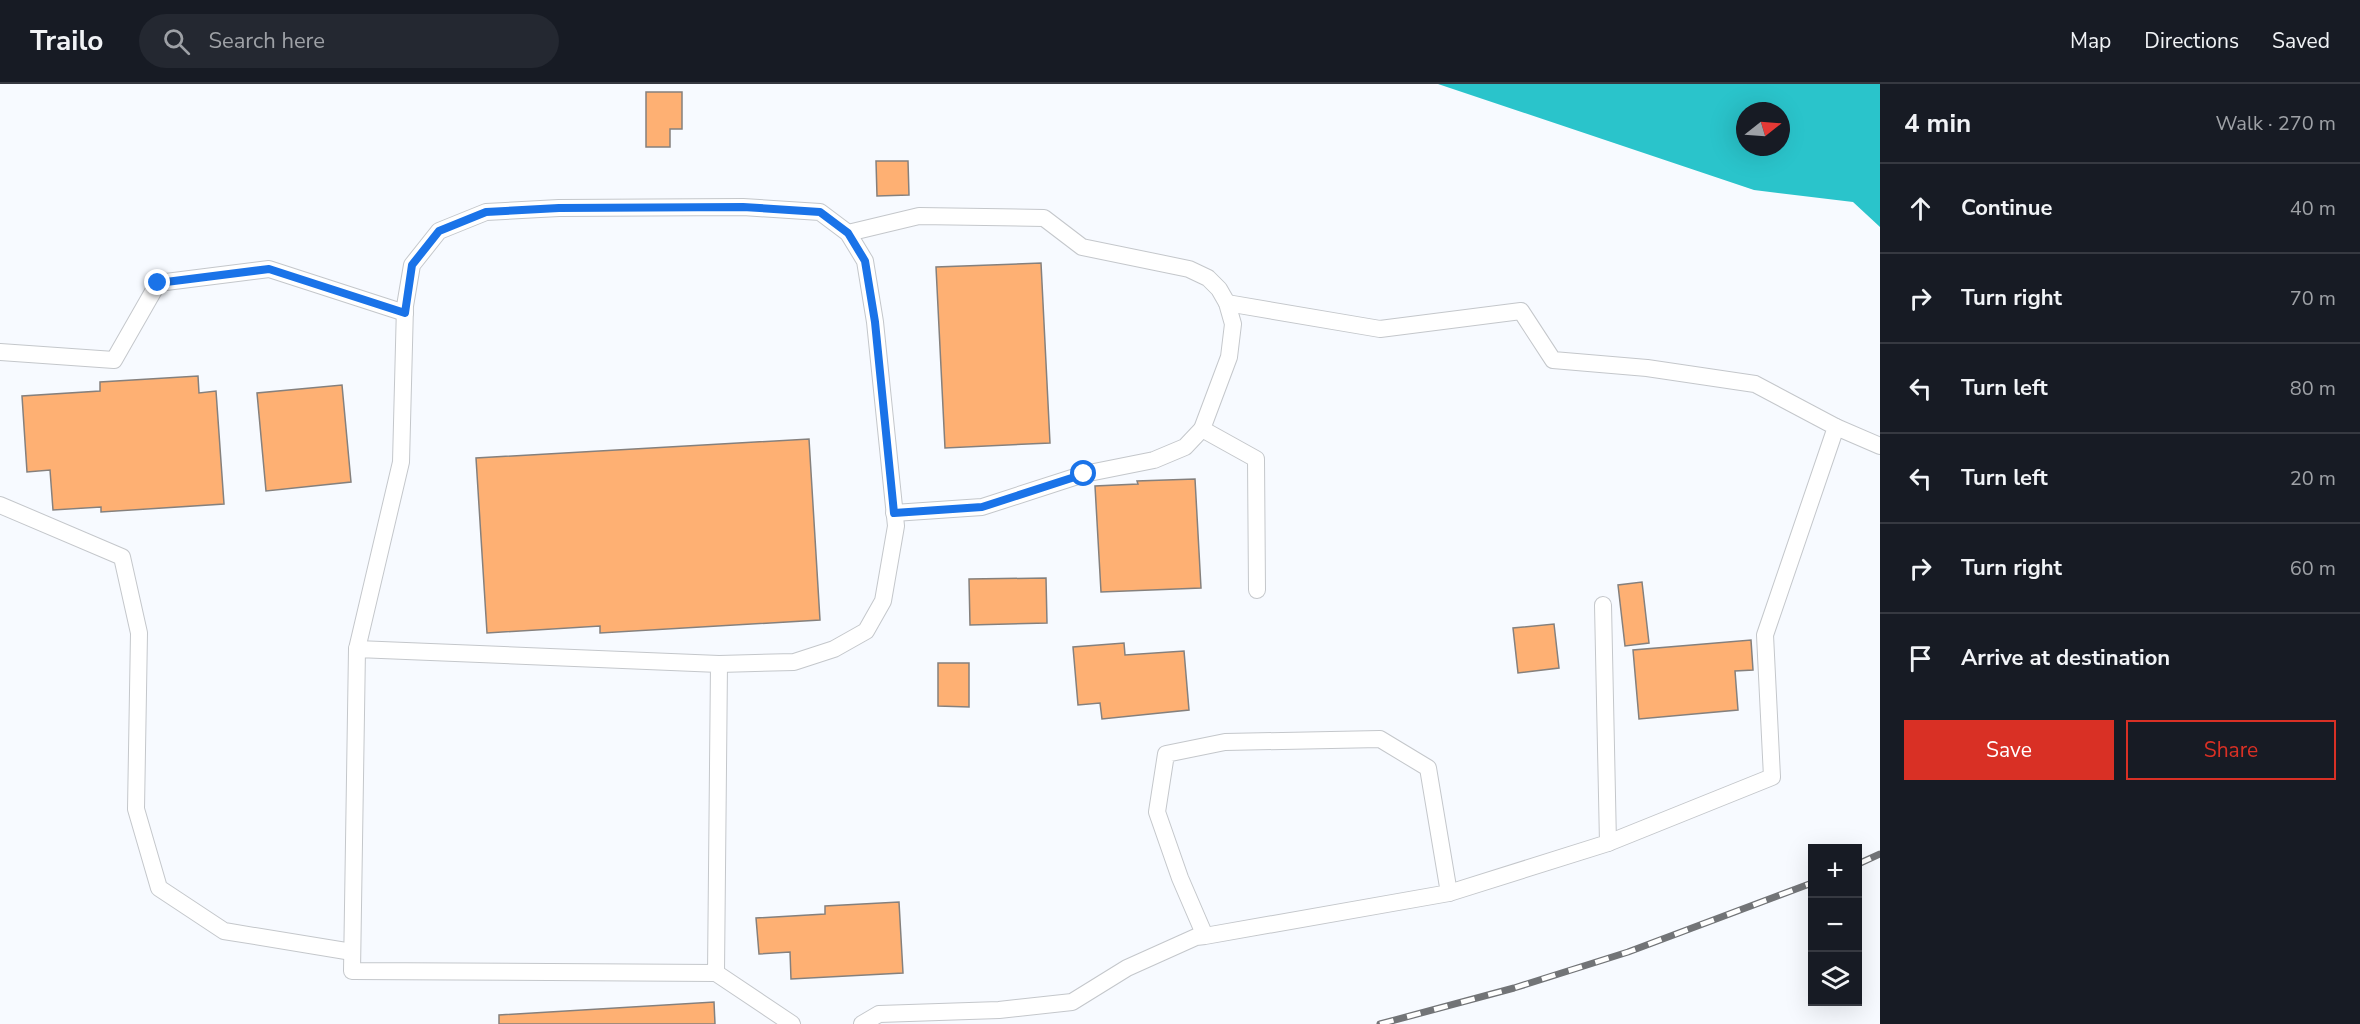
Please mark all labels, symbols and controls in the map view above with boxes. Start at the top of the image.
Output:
search box [139,14,559,68]
text: Trailo [30,22,103,60]
icon: search [160,25,193,58]
text: Search here [208,26,325,56]
text: Map [2070,27,2111,55]
text: Directions [2144,27,2239,55]
text: Saved [2272,27,2330,55]
north arrow [1736,102,1790,156]
text: 4 min [1904,106,1971,141]
text: Walk · 270 m [2216,110,2336,137]
icon: ahead [1904,192,1937,225]
text: Continue [1961,193,2052,223]
text: 40 m [2290,195,2336,222]
route end [144,269,170,295]
icon: right [1904,282,1937,315]
text: Turn right [1961,283,2062,313]
text: 70 m [2290,285,2336,312]
icon: left [1904,372,1937,405]
text: Turn left [1961,373,2048,403]
text: 80 m [2290,375,2336,402]
route start [1070,460,1096,486]
icon: left [1904,462,1937,495]
text: Turn left [1961,463,2048,493]
text: 20 m [2290,465,2336,492]
icon: right [1904,552,1937,585]
text: Turn right [1961,553,2062,583]
text: 60 m [2290,555,2336,582]
icon: arrive [1904,642,1937,675]
text: Arrive at destination [1961,643,2170,673]
button: Save [1904,720,2114,780]
button: Share [2126,720,2336,780]
map controls [1808,844,1862,1006]
button: + [1808,844,1862,898]
button: − [1808,898,1862,952]
button: layers [1808,952,1862,1006]

